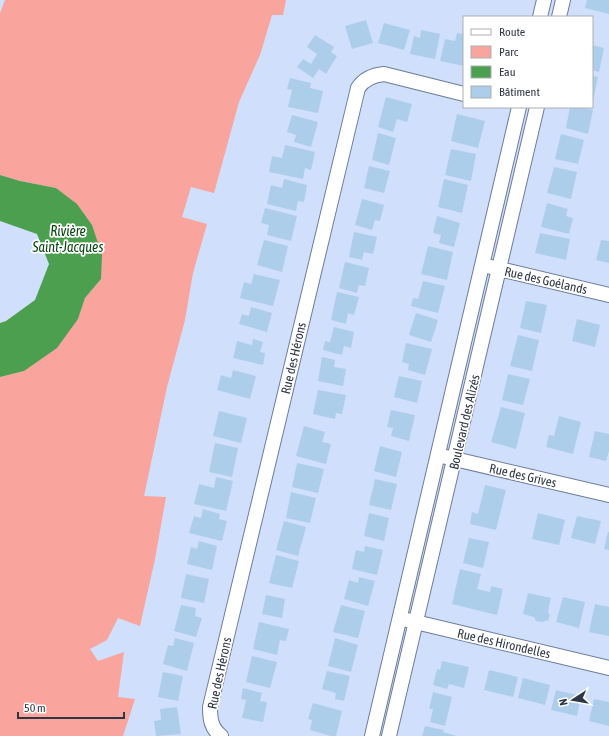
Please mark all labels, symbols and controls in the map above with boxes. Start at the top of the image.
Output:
legend [463,16,593,108]
text: Route [499,25,525,39]
text: Parc [499,45,519,59]
text: Eau [499,65,516,79]
text: Bâtiment [499,85,540,99]
water label: Rivière Saint-Jacques [32,223,103,255]
street label: Rue des Goélands [503,264,589,297]
street label: Rue des Hérons [278,320,309,395]
street label: Boulevard des Alizés [446,373,483,471]
street label: Rue des Grives [488,460,558,491]
street label: Rue des Hirondelles [456,625,552,662]
street label: Rue des Hérons [205,635,235,710]
north arrow [553,680,593,720]
scale bar [18,694,124,720]
text: N [557,698,570,707]
text: 50 m [24,701,46,715]

